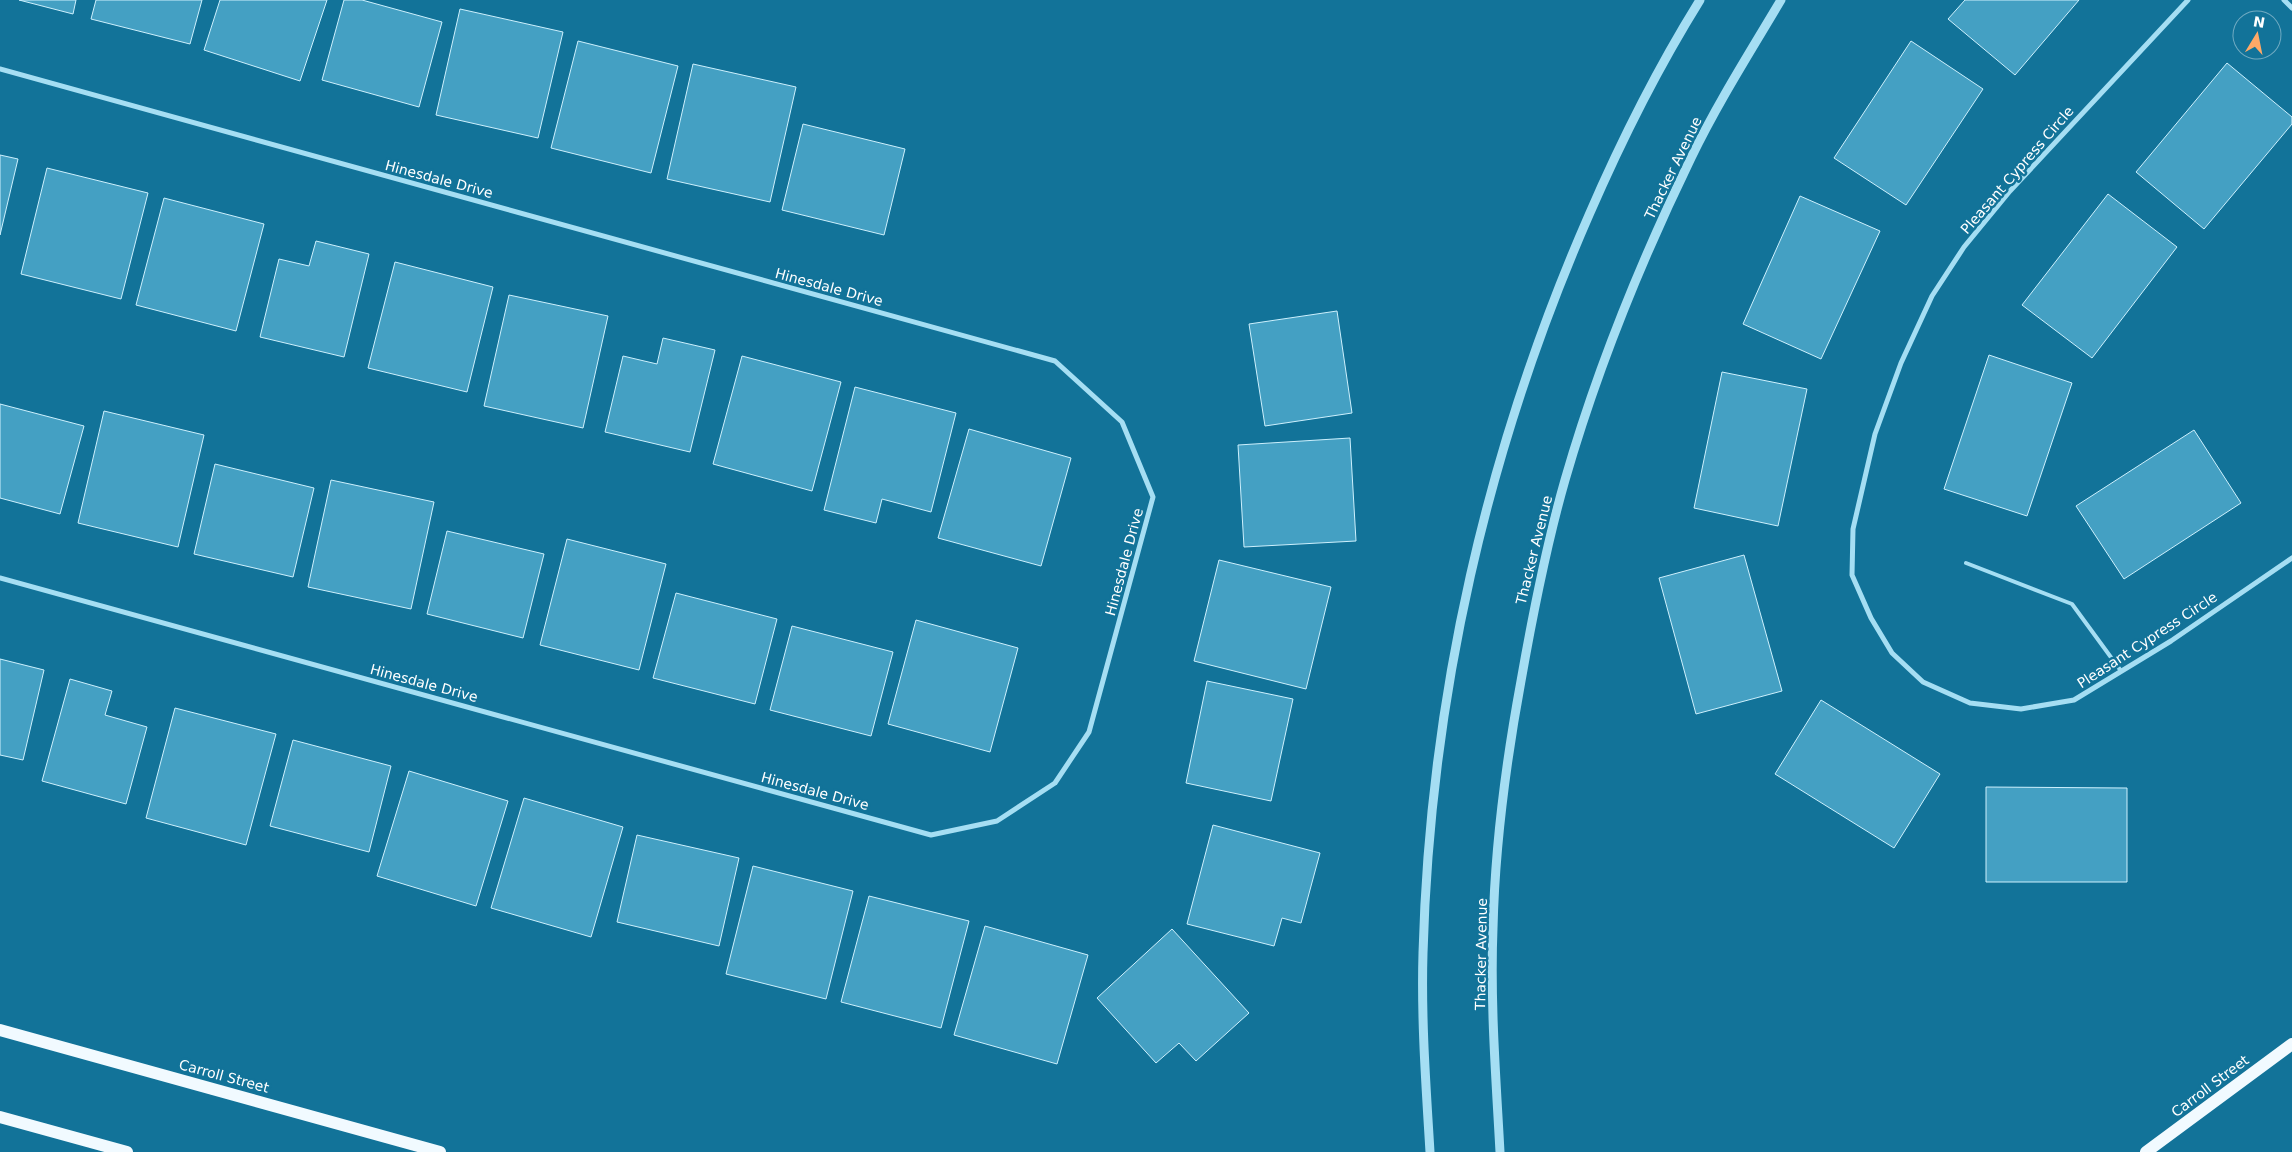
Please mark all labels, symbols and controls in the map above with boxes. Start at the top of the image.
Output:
north arrow [2232,10,2282,60]
text: N [2252,13,2266,31]
street label: Pleasant Cypress Circle [1957,103,2077,237]
street label: Thacker Avenue [1641,114,1705,223]
street label: Hinesdale Drive [383,157,495,201]
street label: Hinesdale Drive [773,265,885,309]
street label: Thacker Avenue [1512,494,1555,607]
street label: Hinesdale Drive [1102,506,1146,618]
street label: Pleasant Cypress Circle [2074,589,2220,691]
street label: Hinesdale Drive [368,661,480,705]
street label: Hinesdale Drive [759,769,871,813]
street label: Thacker Avenue [1472,898,1490,1011]
street label: Carroll Street [2168,1051,2252,1120]
street label: Carroll Street [177,1056,271,1096]

